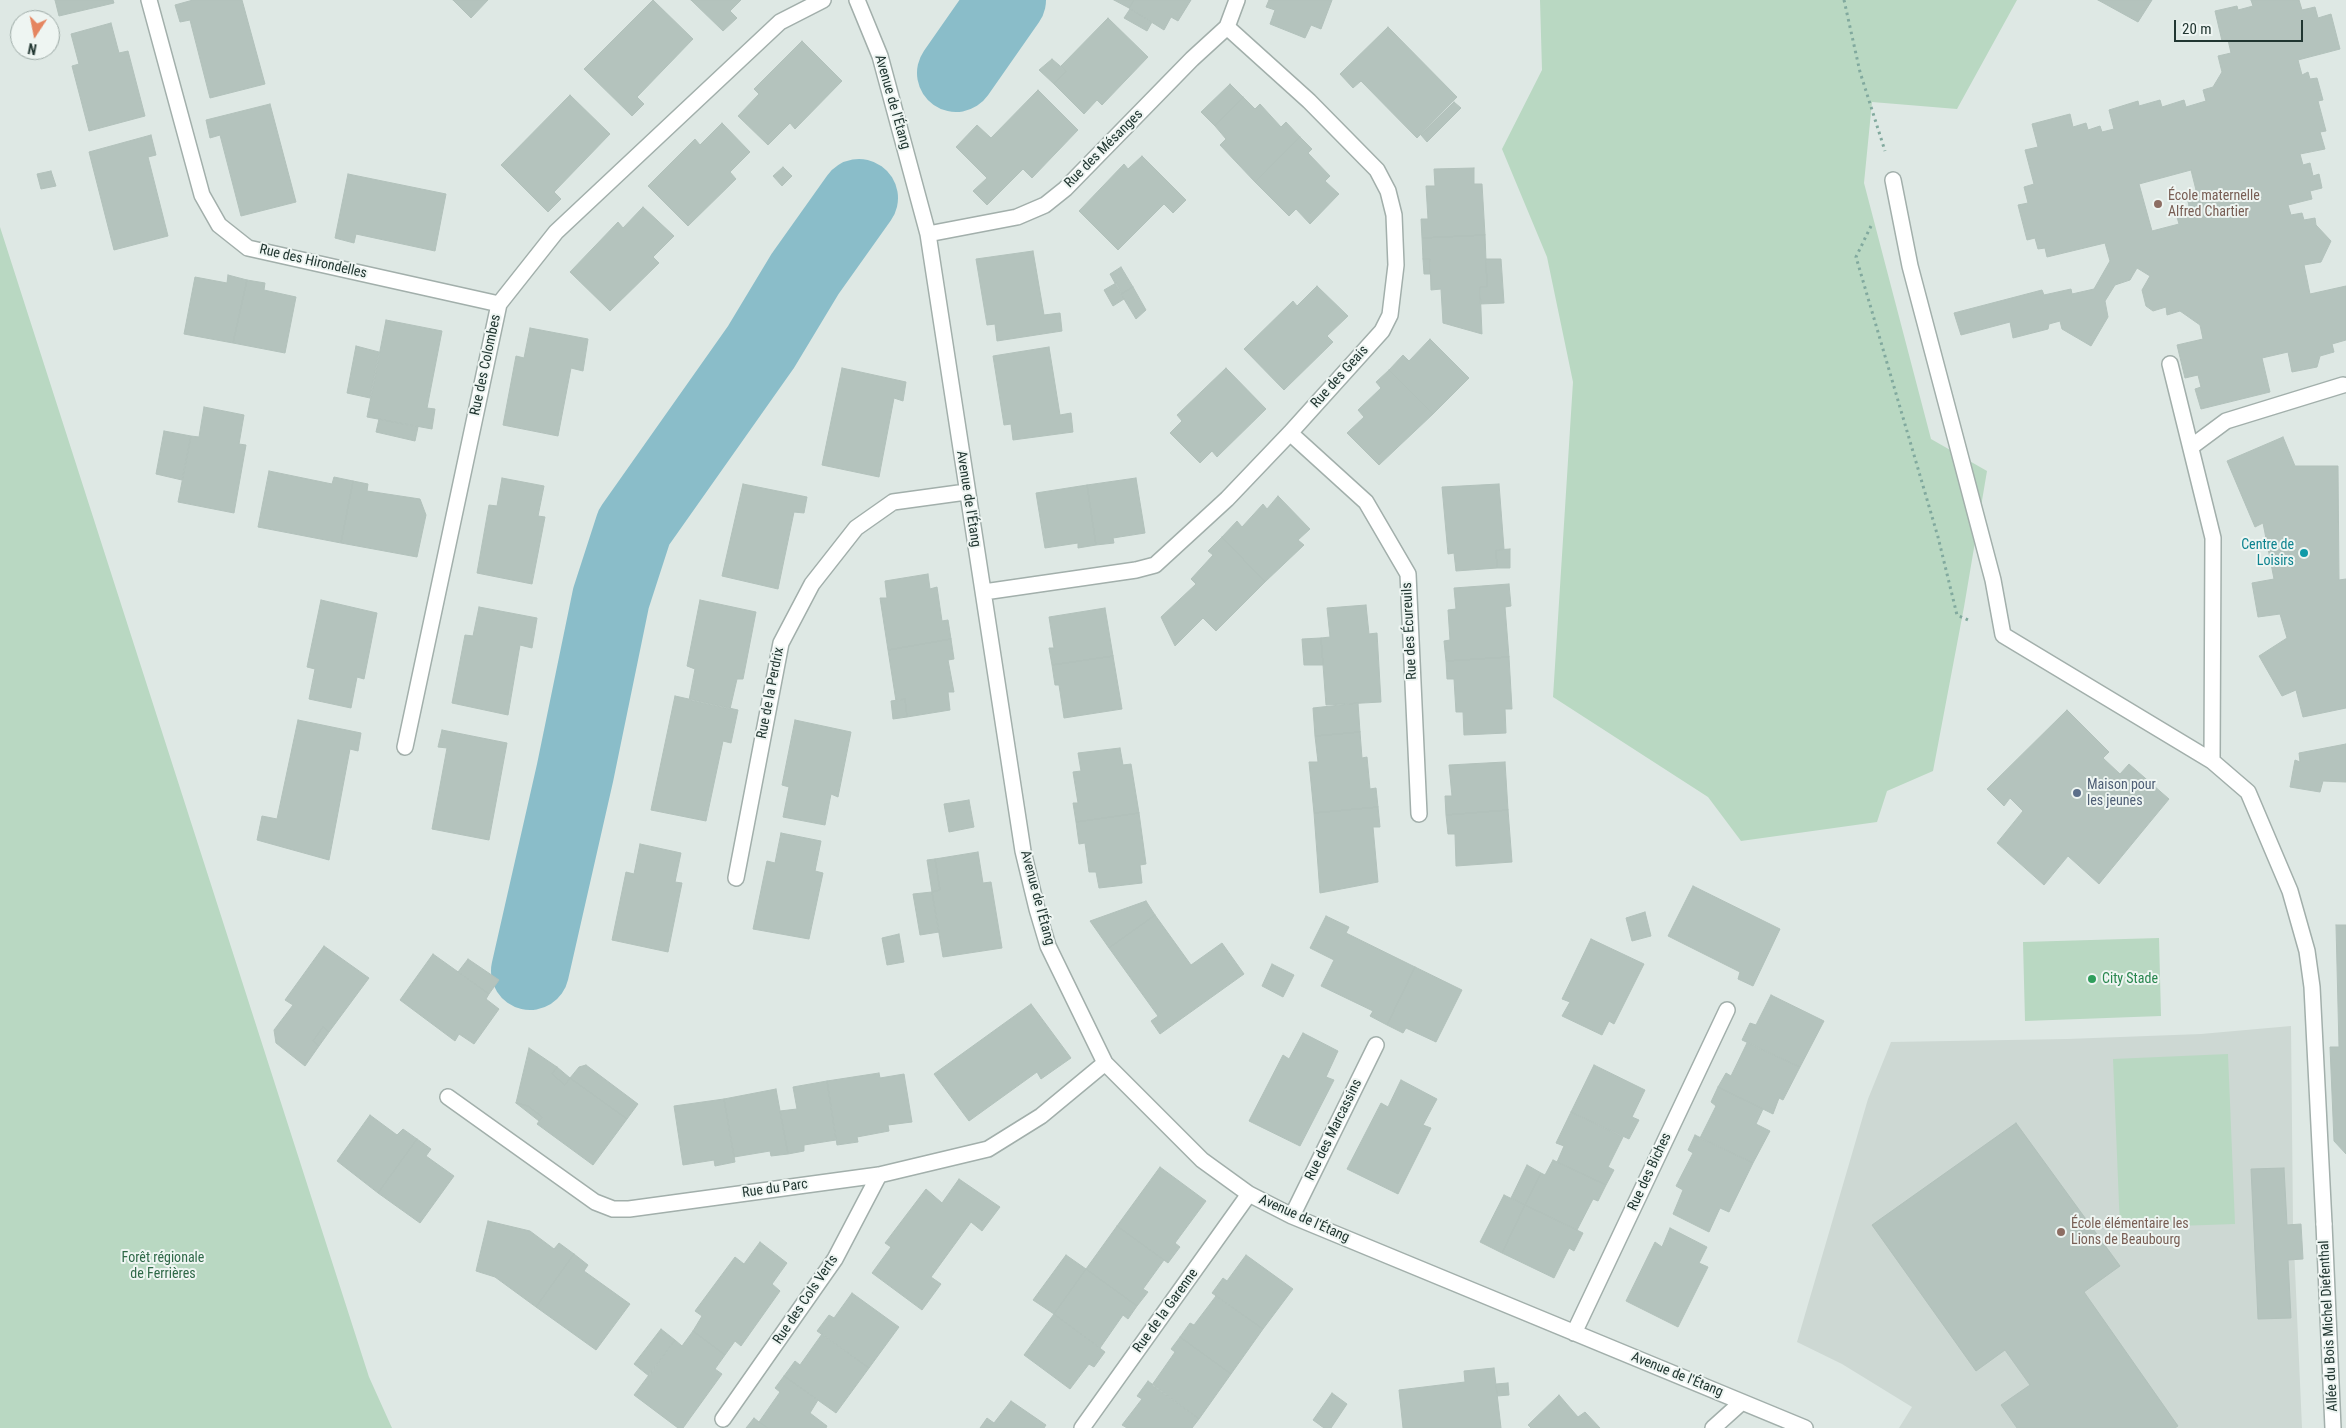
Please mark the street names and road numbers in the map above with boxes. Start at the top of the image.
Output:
street label: Avenue de l'Étang [871,53,913,151]
street label: Rue des Mésanges [1061,106,1147,192]
street label: Rue des Hirondelles [258,241,368,283]
street label: Rue des Colombes [467,313,505,417]
street label: Rue des Geais [1308,342,1372,412]
street label: Avenue de l'Étang [952,450,984,548]
street label: Rue des Écureuils [1399,582,1421,680]
street label: Rue de la Perdrix [754,646,788,740]
street label: Avenue de l'Étang [1016,849,1058,947]
street label: Rue des Marcassins [1302,1077,1366,1183]
street label: Rue des Biches [1625,1130,1675,1214]
street label: Rue du Parc [741,1176,809,1202]
street label: Avenue de l'Étang [1256,1192,1352,1246]
street label: Allée du Bois Michel Diefenthal [2316,1240,2342,1412]
street label: Rue des Cols Verts [770,1252,842,1348]
street label: Rue de la Garenne [1130,1266,1202,1356]
street label: Avenue de l'Étang [1629,1349,1725,1401]

